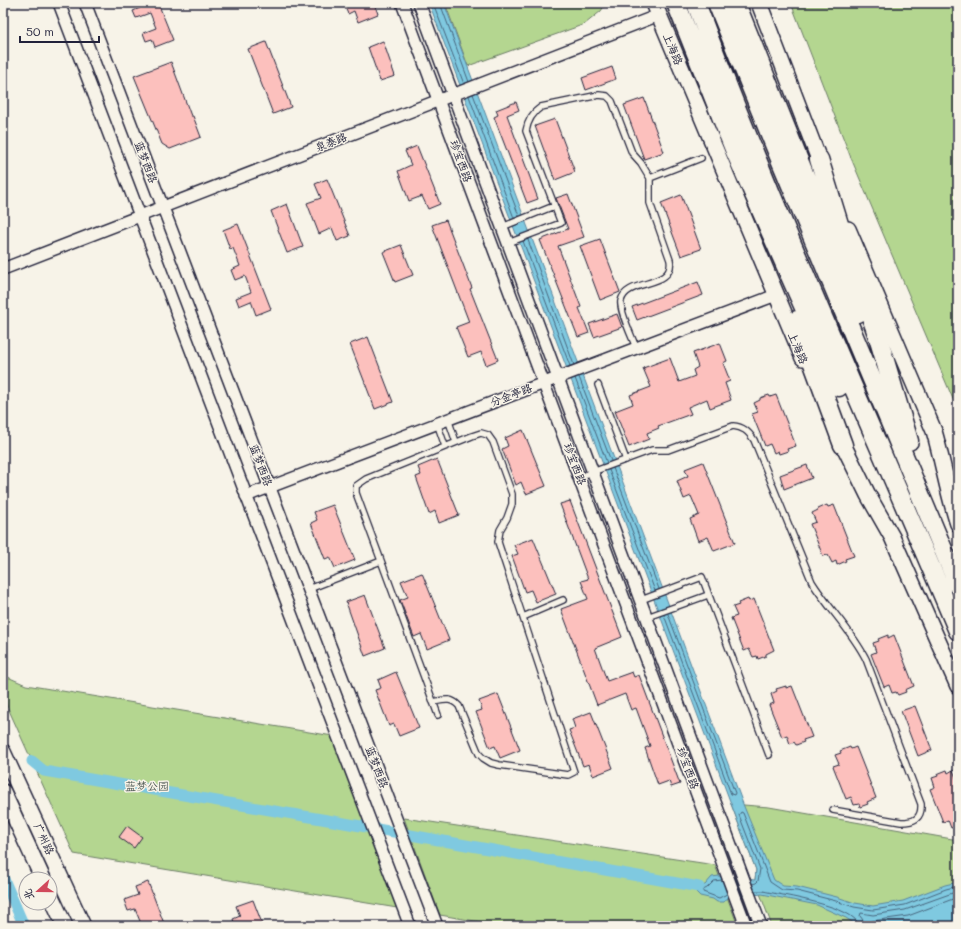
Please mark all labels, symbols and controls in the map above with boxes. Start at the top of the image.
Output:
scale bar [20,18,99,44]
text: 50 m [26,23,54,39]
street label: 上海路 [660,31,687,67]
street label: 泉泰路 [313,129,349,154]
street label: 珍宝西路 [447,138,476,184]
street label: 蓝梦西路 [132,139,161,185]
street label: 上海路 [785,330,812,366]
street label: 分金亭路 [488,380,534,409]
street label: 珍宝西路 [561,441,590,487]
street label: 蓝梦西路 [247,442,276,488]
street label: 蓝梦西路 [363,744,392,790]
street label: 珍宝西路 [674,745,703,791]
park label: 蓝梦公园 [125,778,169,793]
street label: 广州路 [31,821,58,857]
north arrow [18,871,58,911]
text: 北 [19,887,37,903]

